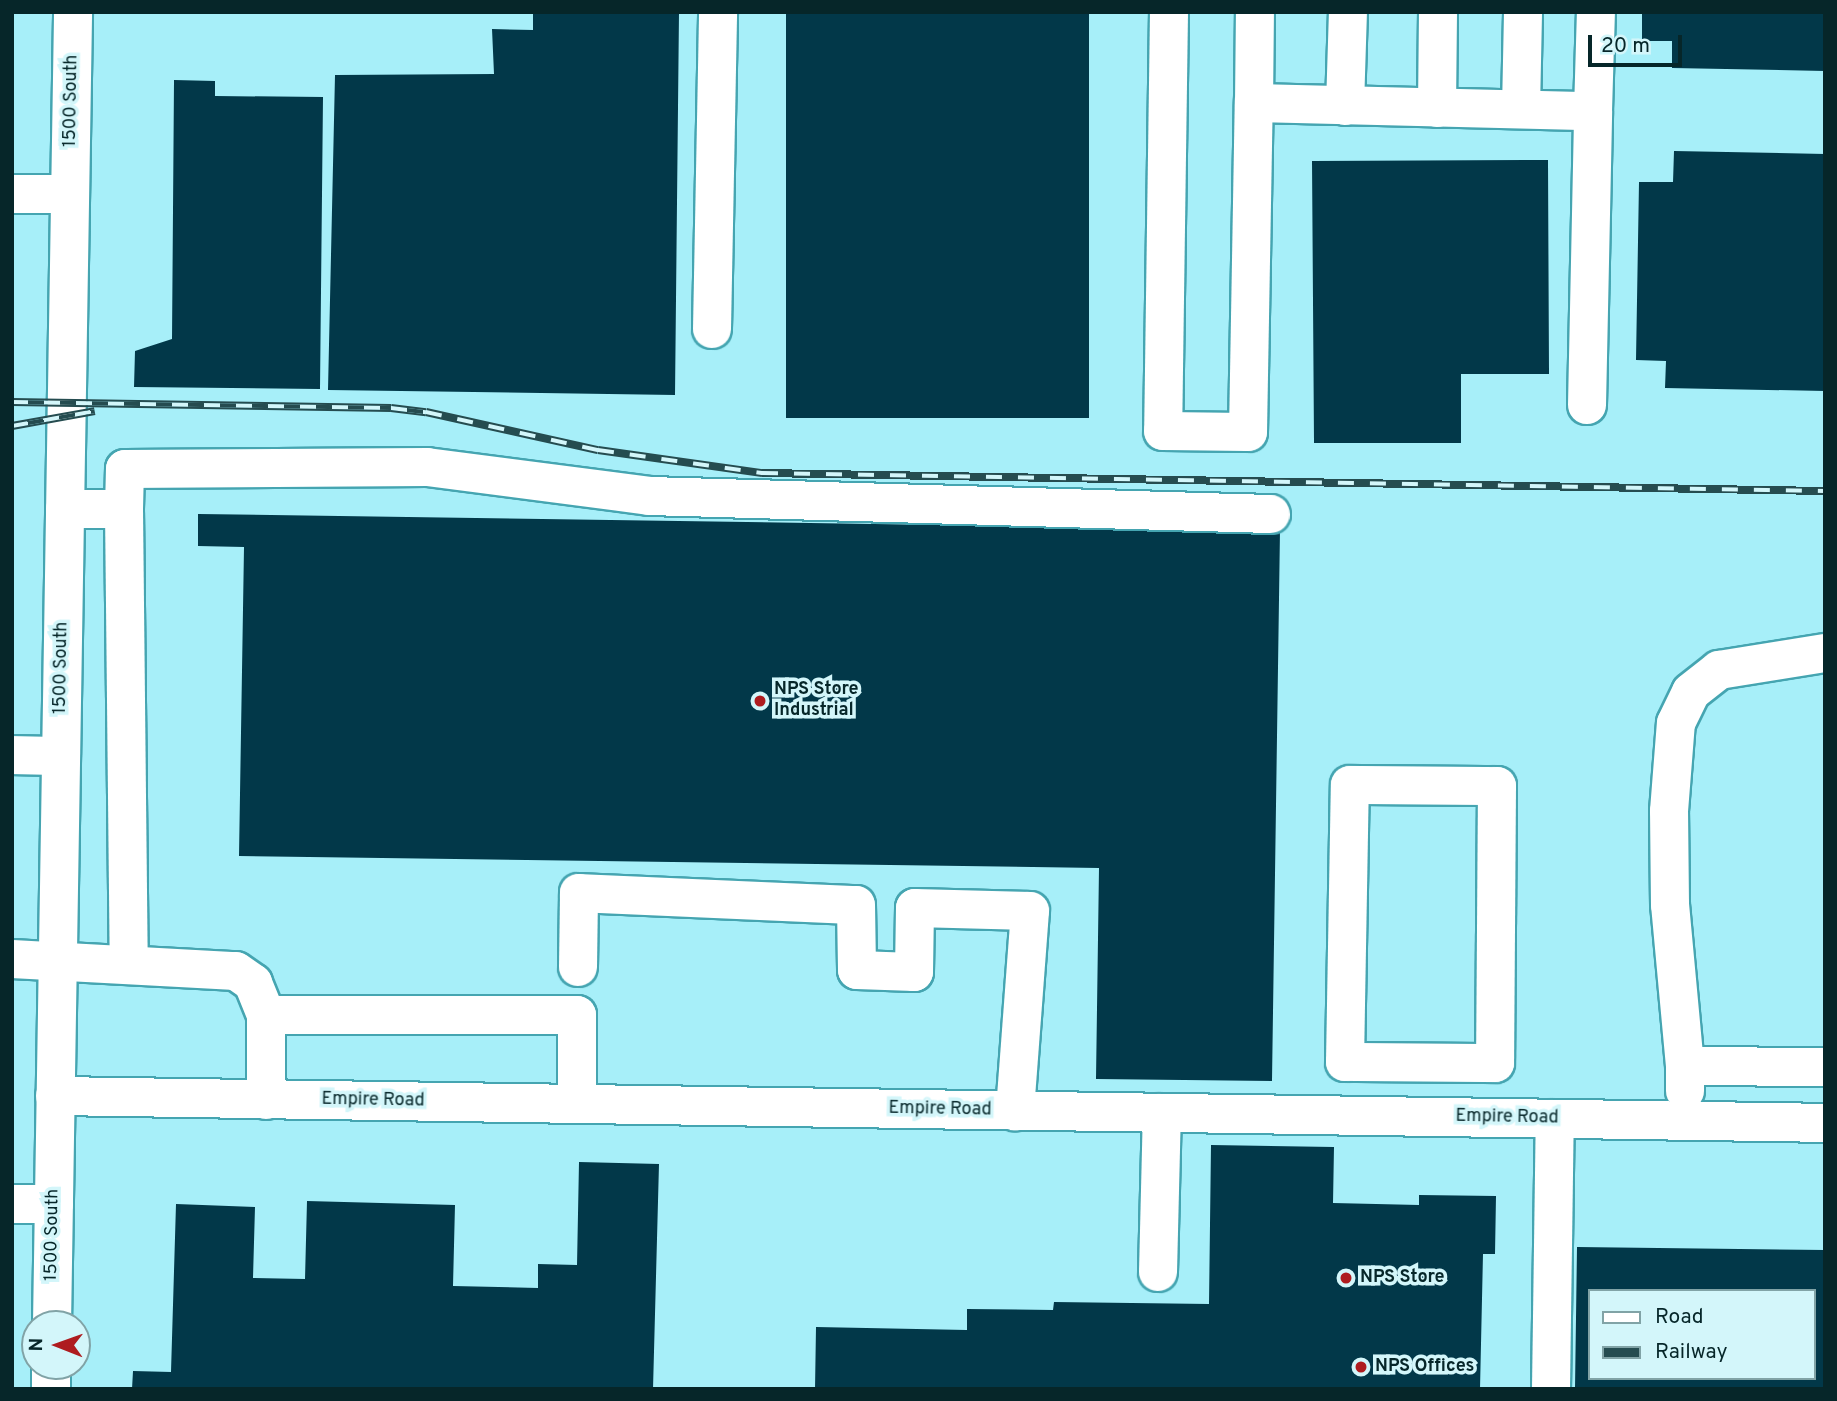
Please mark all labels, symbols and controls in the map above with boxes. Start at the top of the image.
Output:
scale bar [1592,21,1686,65]
text: 20 m [1601,33,1650,60]
street label: 1500 South [60,55,84,147]
street label: 1500 South [50,622,74,714]
place label: NPS Store Industrial [774,680,858,722]
marker: NPS Store Industrial [752,693,768,709]
street label: Empire Road [321,1089,425,1113]
street label: Empire Road [888,1098,992,1122]
street label: Empire Road [1455,1106,1559,1130]
street label: 1500 South [41,1189,65,1281]
place label: NPS Store [1360,1267,1444,1289]
marker: NPS Store [1338,1270,1354,1286]
legend [1588,1289,1816,1380]
text: Road [1655,1304,1704,1331]
north arrow [21,1310,91,1380]
text: N [25,1338,49,1352]
text: Railway [1655,1339,1728,1366]
place label: NPS Offices [1375,1356,1474,1378]
marker: NPS Offices [1353,1359,1369,1375]

